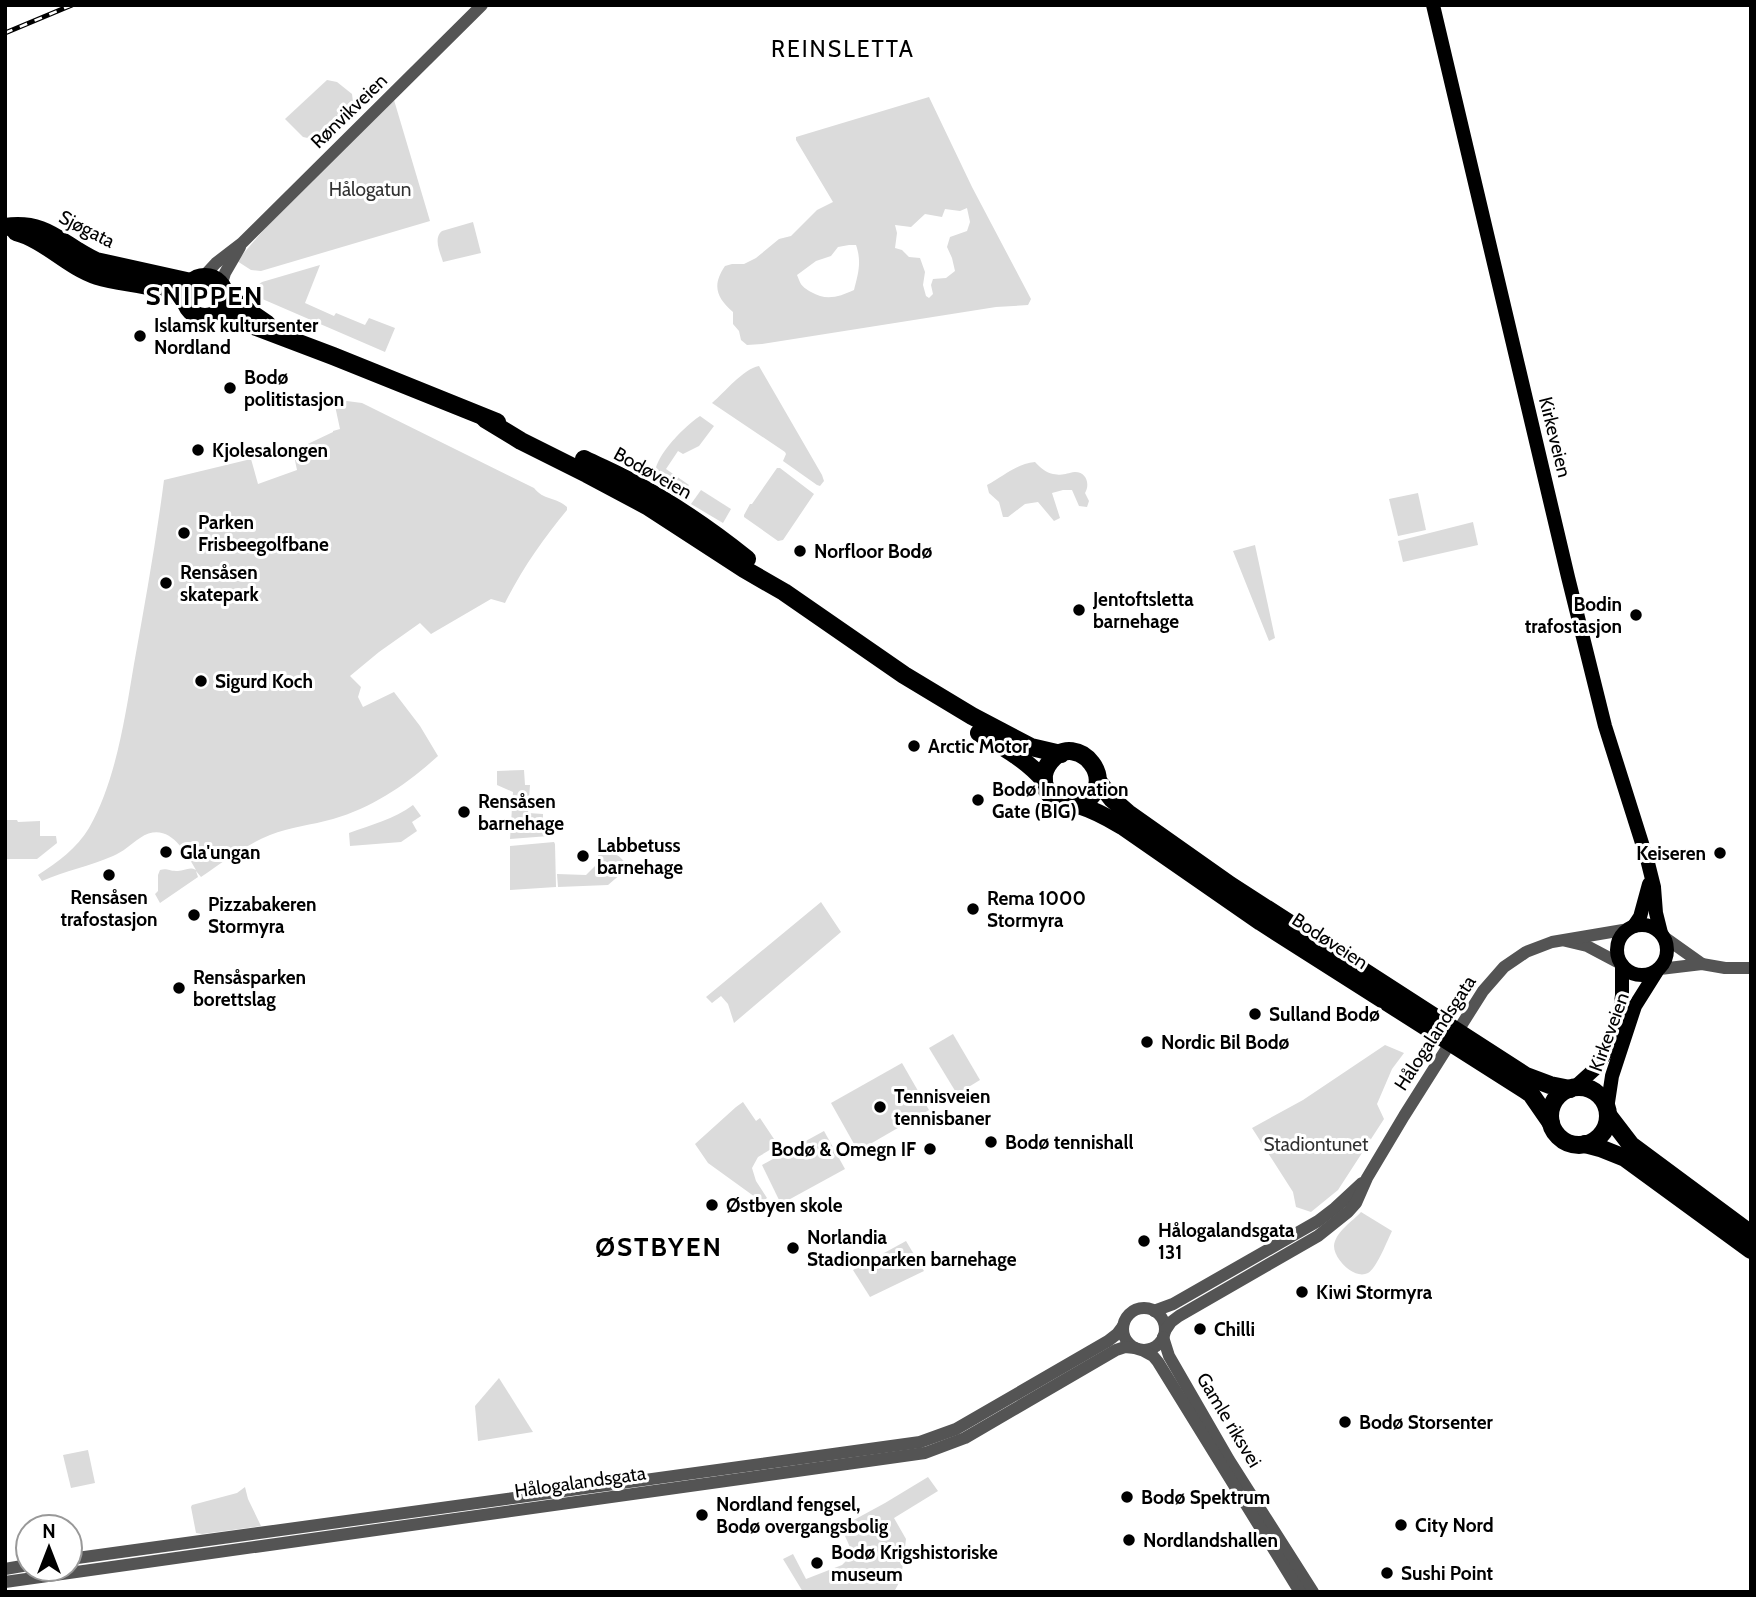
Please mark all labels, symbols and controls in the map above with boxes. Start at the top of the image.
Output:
district label: REINSLETTA [771,35,915,63]
street label: Rønvikveien [306,69,392,153]
park label: Hålogatun [329,178,411,201]
street label: Sjøgata [55,205,119,253]
district label: SNIPPEN [146,280,264,312]
place label: Islamsk kultursenter Nordland [154,314,319,359]
marker: Islamsk kultursenter Nordland [132,328,148,344]
place label: Bodø politistasjon [244,366,344,411]
marker: Bodø politistasjon [222,380,238,396]
street label: Kirkeveien [1534,394,1576,480]
place label: Kjolesalongen [212,439,328,462]
marker: Kjolesalongen [190,442,206,458]
street label: Bodøveien [610,442,696,504]
place label: Parken Frisbeegolfbane [198,511,329,556]
marker: Parken Frisbeegolfbane [176,525,192,541]
place label: Norfloor Bodø [814,540,932,563]
marker: Norfloor Bodø [792,543,808,559]
place label: Rensåsen skatepark [180,561,259,606]
marker: Rensåsen skatepark [158,575,174,591]
place label: Jentoftsletta barnehage [1092,588,1194,633]
place label: Bodin trafostasjon [1525,593,1622,638]
marker: Jentoftsletta barnehage [1071,602,1087,618]
marker: Bodin trafostasjon [1628,607,1644,623]
place label: Sigurd Koch [215,670,313,693]
marker: Sigurd Koch [193,673,209,689]
place label: Arctic Motor [928,735,1029,758]
marker: Arctic Motor [906,738,922,754]
place label: Bodø Innovation Gate (BIG) [992,778,1129,823]
place label: Rensåsen barnehage [478,790,564,835]
marker: Bodø Innovation Gate (BIG) [970,792,986,808]
marker: Rensåsen barnehage [456,804,472,820]
place label: Labbetuss barnehage [597,834,683,879]
place label: Gla'ungan [180,841,260,864]
place label: Keiseren [1636,842,1706,865]
marker: Gla'ungan [158,844,174,860]
marker: Keiseren [1712,845,1728,861]
marker: Labbetuss barnehage [575,848,591,864]
marker: Rensåsen trafostasjon [101,867,117,883]
place label: Rensåsen trafostasjon [60,886,158,931]
place label: Rema 1000 Stormyra [987,887,1086,932]
place label: Pizzabakeren Stormyra [208,893,316,938]
marker: Rema 1000 Stormyra [965,901,981,917]
marker: Pizzabakeren Stormyra [186,907,202,923]
street label: Bodøveien [1288,908,1372,974]
place label: Rensåsparken borettslag [193,966,306,1011]
street label: Hålogalandsgata [1389,971,1481,1095]
marker: Rensåsparken borettslag [171,980,187,996]
street label: Kirkeveien [1584,989,1634,1075]
place label: Sulland Bodø [1269,1003,1380,1026]
marker: Sulland Bodø [1247,1006,1263,1022]
place label: Nordic Bil Bodø [1161,1031,1290,1054]
marker: Nordic Bil Bodø [1139,1034,1155,1050]
place label: Tennisveien tennisbaner [894,1085,991,1130]
marker: Tennisveien tennisbaner [872,1099,888,1115]
place label: Bodø tennishall [1005,1131,1134,1154]
park label: Stadiontunet [1264,1133,1369,1156]
marker: Bodø tennishall [983,1134,999,1150]
place label: Bodø & Omegn IF [771,1138,916,1161]
marker: Bodø & Omegn IF [922,1141,938,1157]
place label: Østbyen skole [726,1194,843,1217]
marker: Østbyen skole [704,1197,720,1213]
place label: Hålogalandsgata 131 [1158,1219,1295,1264]
place label: Norlandia Stadionparken barnehage [807,1226,1017,1271]
district label: ØSTBYEN [595,1231,723,1263]
marker: Hålogalandsgata 131 [1136,1233,1152,1249]
marker: Norlandia Stadionparken barnehage [785,1240,801,1256]
place label: Kiwi Stormyra [1316,1281,1433,1304]
marker: Kiwi Stormyra [1294,1284,1310,1300]
place label: Chilli [1214,1318,1255,1341]
marker: Chilli [1192,1321,1208,1337]
street label: Gamle riksvei [1192,1369,1266,1471]
place label: Bodø Storsenter [1359,1411,1494,1434]
marker: Bodø Storsenter [1337,1414,1353,1430]
street label: Hålogalandsgata [513,1461,647,1503]
place label: Bodø Spektrum [1141,1486,1270,1509]
marker: Bodø Spektrum [1119,1489,1135,1505]
place label: Nordland fengsel, Bodø overgangsbolig [716,1493,889,1538]
marker: Nordland fengsel, Bodø overgangsbolig [694,1507,710,1523]
north arrow [14,1513,84,1583]
place label: City Nord [1415,1514,1494,1537]
marker: City Nord [1393,1517,1409,1533]
text: N [42,1520,56,1543]
place label: Nordlandshallen [1143,1529,1278,1552]
marker: Nordlandshallen [1121,1532,1137,1548]
place label: Bodø Krigshistoriske museum [831,1541,998,1586]
marker: Bodø Krigshistoriske museum [809,1555,825,1571]
place label: Sushi Point [1401,1562,1494,1585]
marker: Sushi Point [1379,1565,1395,1581]

